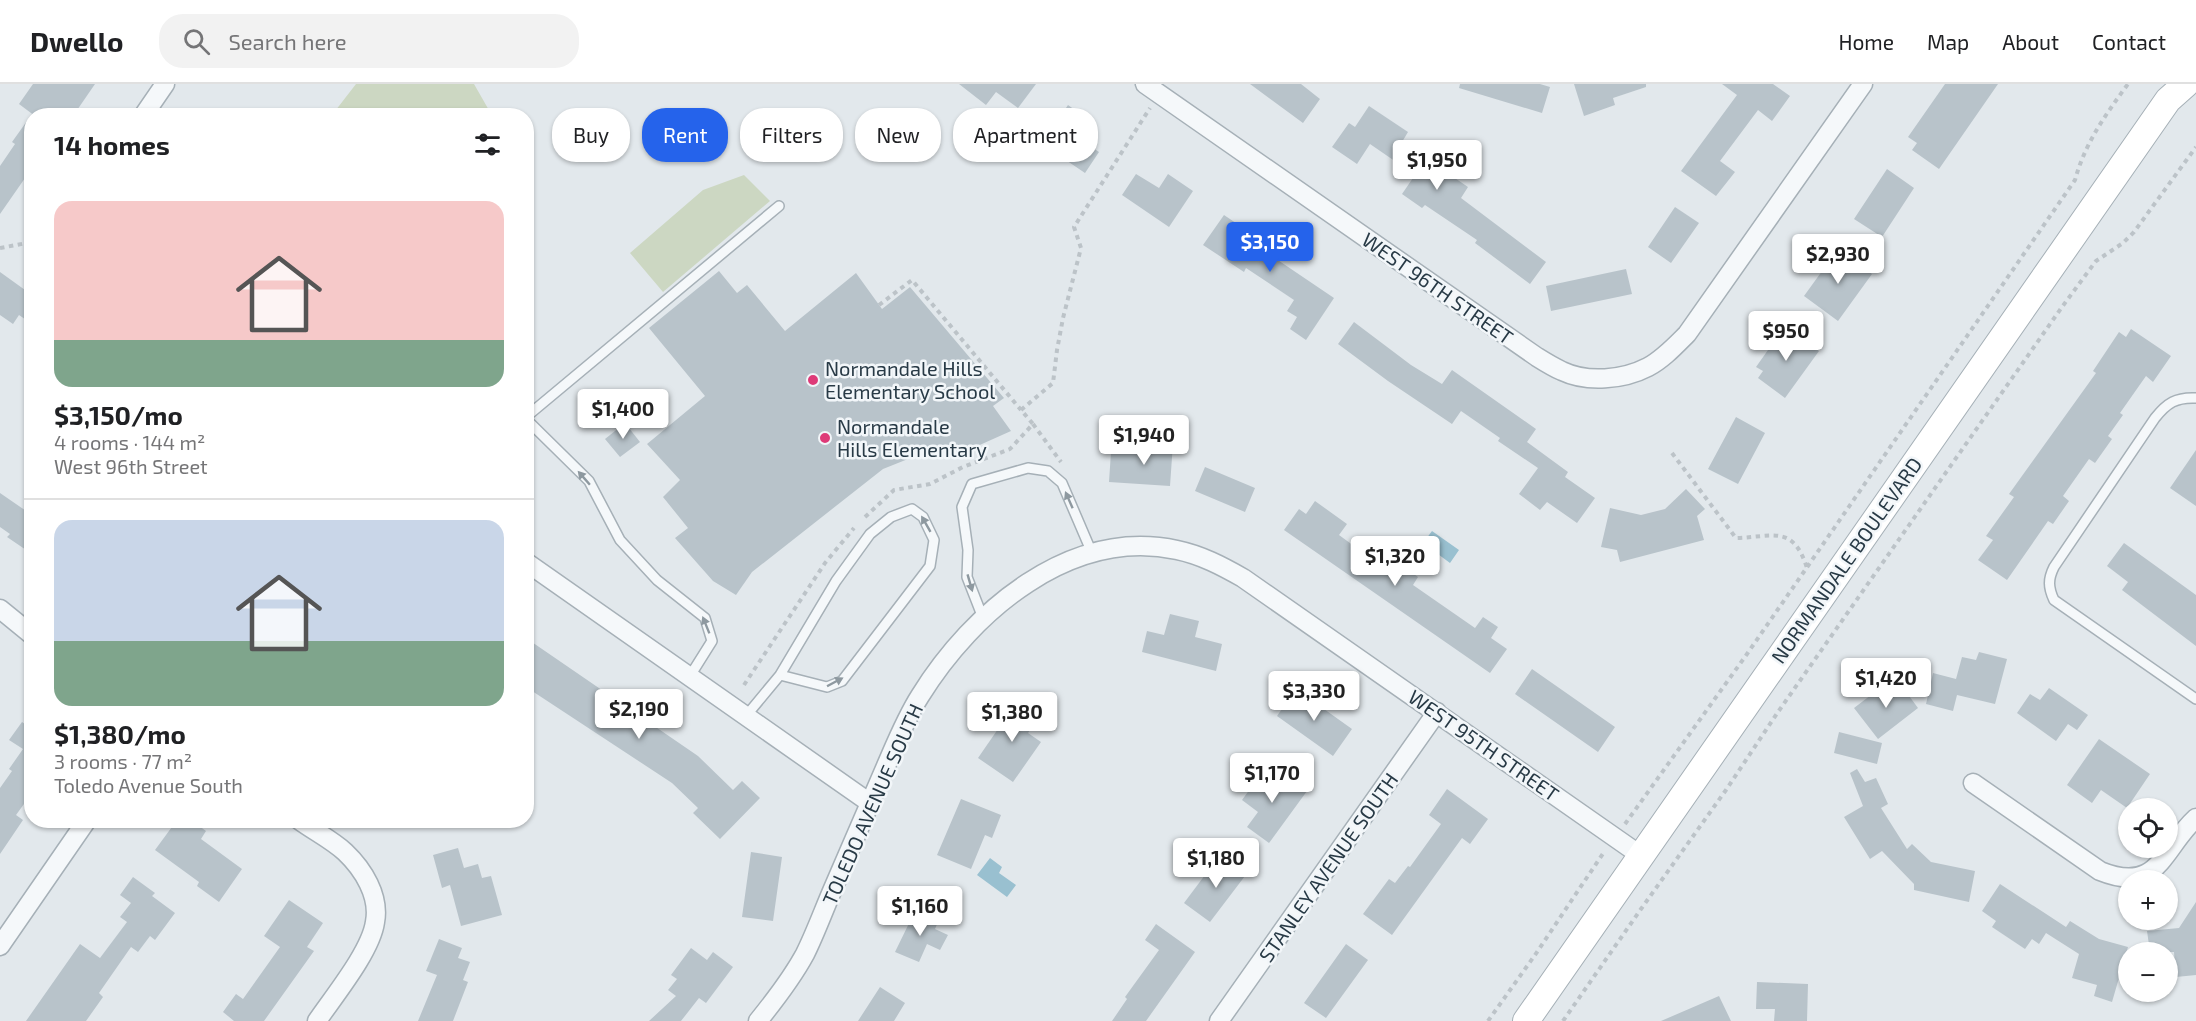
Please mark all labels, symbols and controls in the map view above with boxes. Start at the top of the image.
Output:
search box [159,14,579,68]
text: Dwello [30,24,123,58]
icon: search [180,25,213,58]
text: Search here [228,28,347,54]
text: Home [1838,29,1894,54]
text: Map [1927,29,1969,54]
text: About [2002,29,2059,54]
text: Contact [2092,29,2166,54]
chip: Buy [552,108,630,162]
chip: Rent [642,108,728,162]
chip: Filters [740,108,843,162]
chip: New [855,108,941,162]
chip: Apartment [953,108,1098,162]
icon: filters [471,128,504,161]
text: 14 homes [54,129,170,160]
pin: $1,950 [1388,140,1486,191]
text: $1,950 [1407,147,1467,171]
pin: $3,150 [1221,222,1319,273]
street label: WEST 96TH STREET [1358,227,1518,349]
text: $3,150 [1240,229,1300,253]
pin: $2,930 [1789,234,1887,285]
icon: home [225,240,333,348]
text: $2,930 [1806,241,1870,265]
pin: $950 [1750,311,1822,362]
text: $950 [1762,318,1810,342]
place label: Normandale Hills Elementary School [825,356,995,403]
marker: Normandale Hills Elementary School [806,373,820,387]
pin: $1,400 [574,389,672,440]
text: $1,400 [592,396,654,420]
text: $3,150/mo [54,399,183,430]
place label: Normandale Hills Elementary [837,414,987,461]
pin: $1,940 [1095,415,1193,466]
text: $1,940 [1113,422,1175,446]
text: 4 rooms · 144 m² [54,430,205,454]
marker: Normandale Hills Elementary [818,431,832,445]
street label: NORMANDALE BOULEVARD [1766,453,1926,667]
text: West 96th Street [54,454,208,478]
one-way arrow [578,471,591,486]
one-way arrow [1064,490,1074,508]
one-way arrow [920,516,931,532]
pin: $1,320 [1346,536,1444,587]
text: $1,320 [1365,543,1425,567]
icon: home [225,559,333,667]
one-way arrow [966,574,975,592]
one-way arrow [701,616,711,634]
pin: $1,420 [1837,658,1935,709]
text: $1,420 [1855,665,1917,689]
pin: $3,330 [1265,671,1363,722]
one-way arrow [827,677,844,687]
text: $3,330 [1282,678,1346,702]
street label: WEST 95TH STREET [1404,684,1564,806]
pin: $2,190 [590,689,688,740]
pin: $1,380 [963,692,1061,743]
text: $2,190 [609,696,669,720]
text: $1,380 [981,699,1043,723]
street label: TOLEDO AVENUE SOUTH [817,700,927,908]
text: $1,380/mo [54,718,186,749]
text: 3 rooms · 77 m² [54,749,192,773]
pin: $1,170 [1223,753,1321,804]
text: $1,170 [1244,760,1300,784]
street label: STANLEY AVENUE SOUTH [1253,768,1403,966]
text: Toledo Avenue South [54,773,243,797]
map controls [2118,798,2178,1002]
button: locate [2118,798,2178,858]
pin: $1,180 [1167,838,1265,889]
text: $1,180 [1187,845,1245,869]
button: + [2118,870,2178,930]
pin: $1,160 [871,886,969,937]
text: $1,160 [891,893,949,917]
button: − [2118,942,2178,1002]

